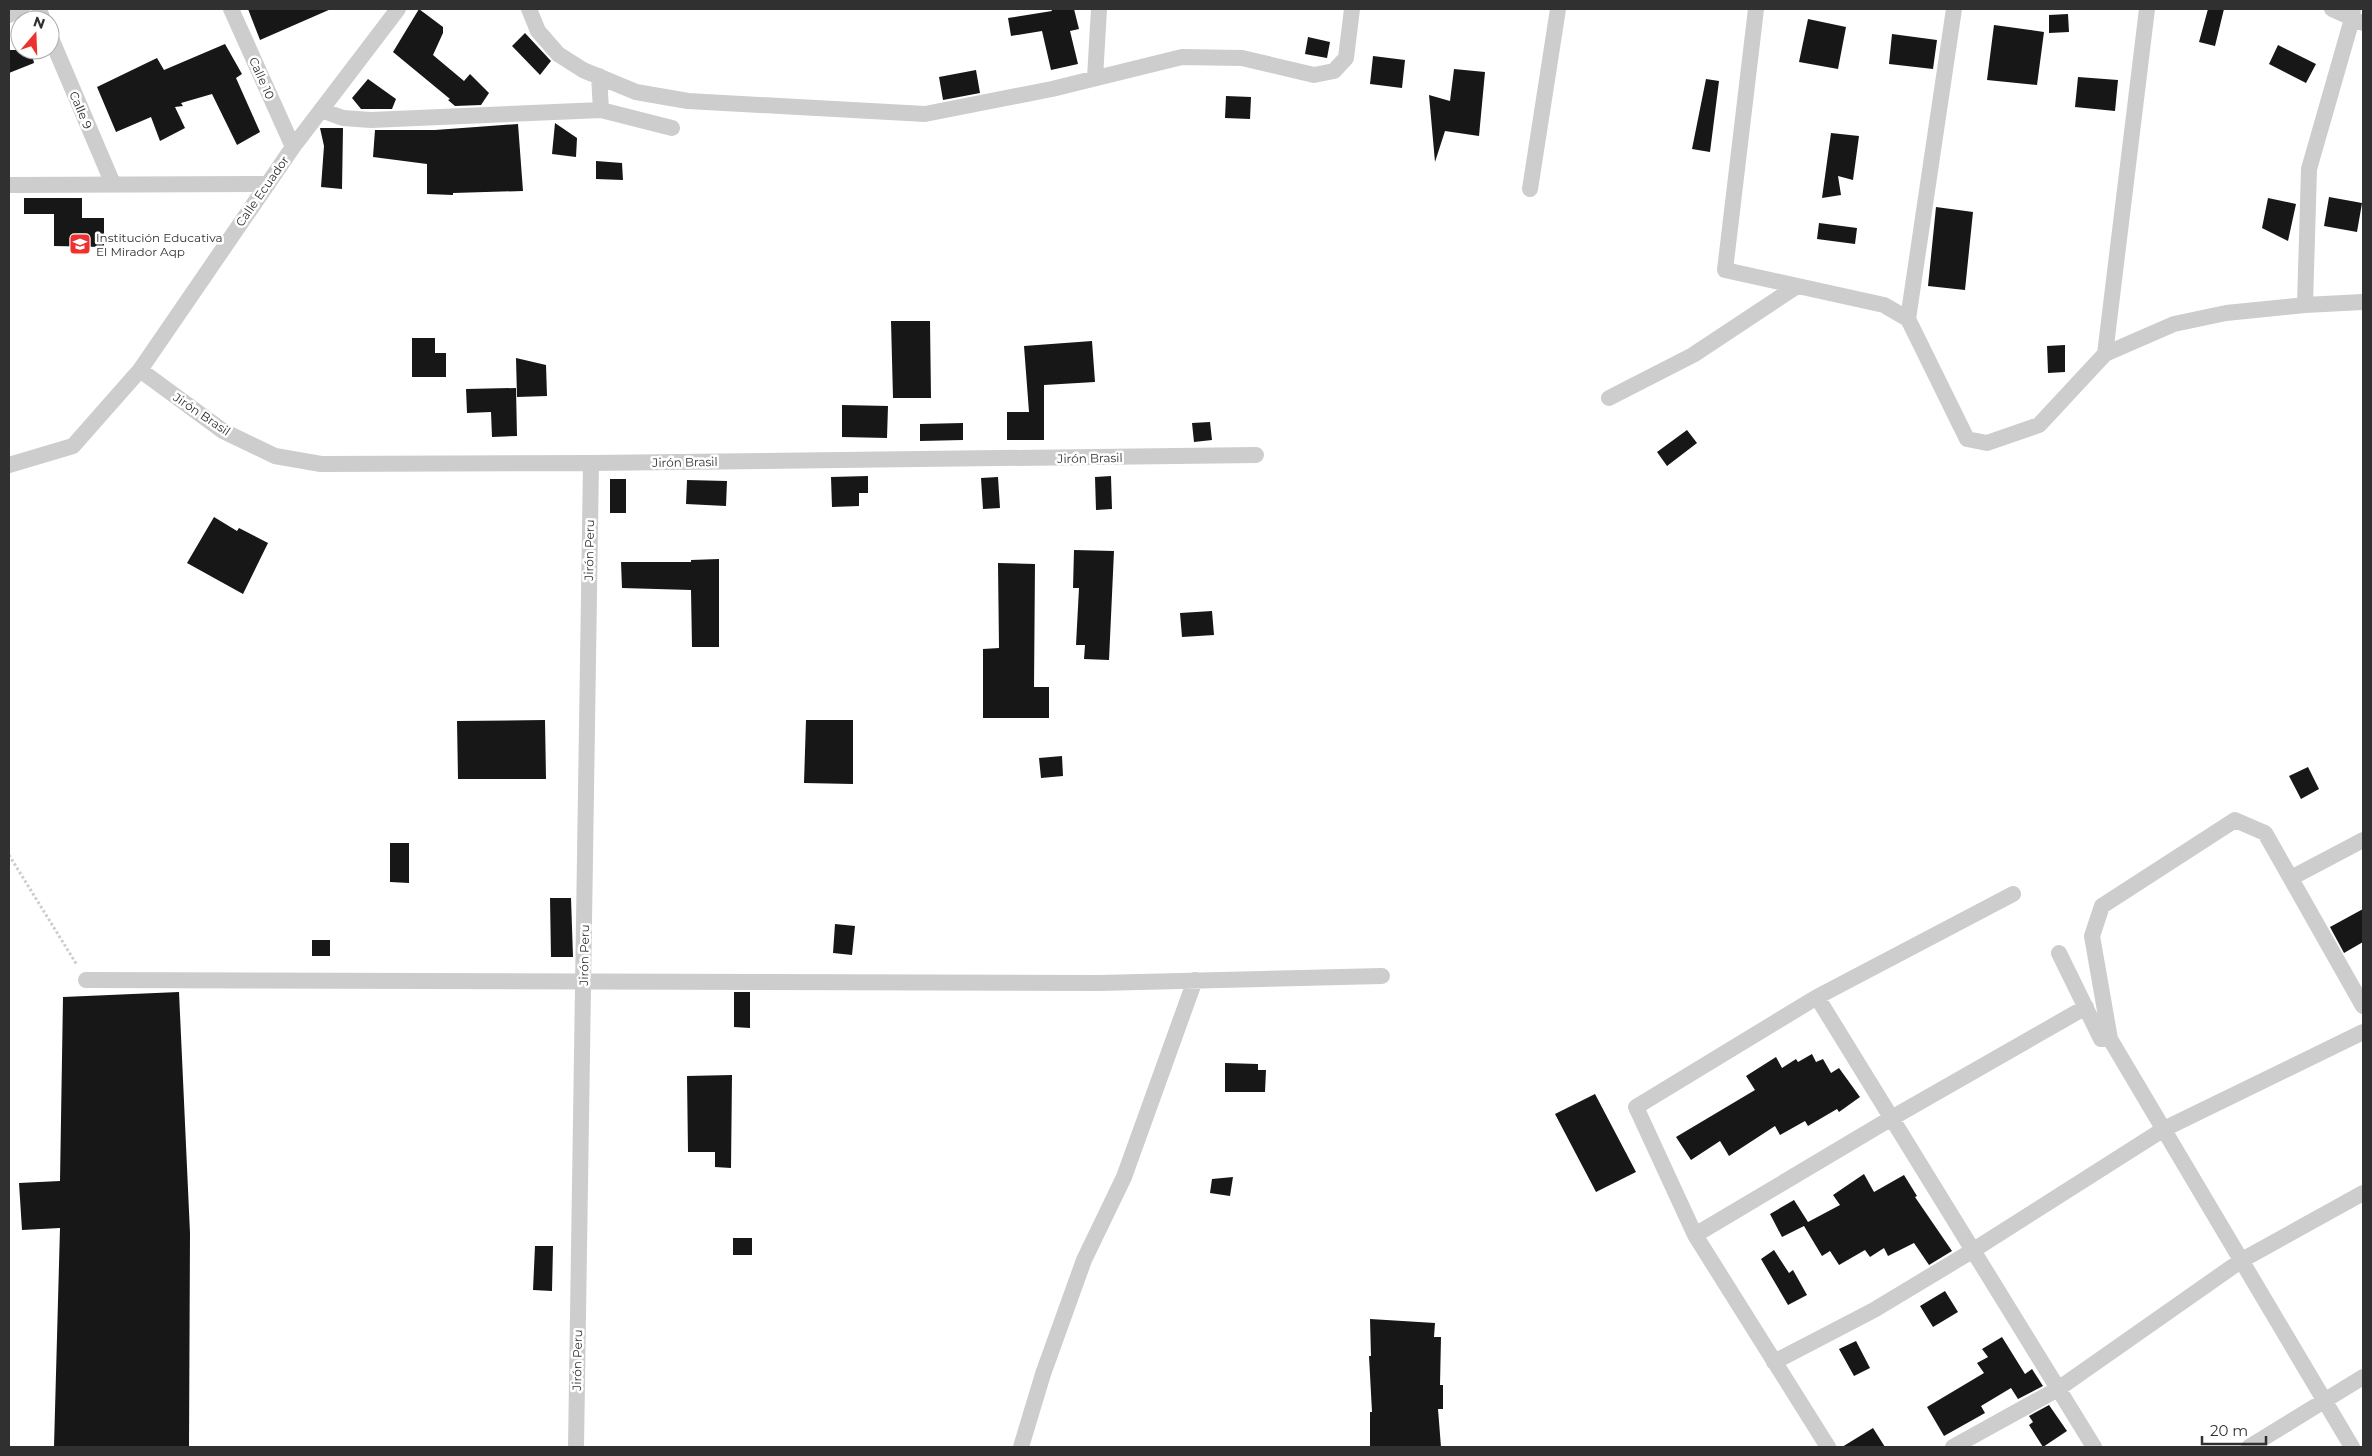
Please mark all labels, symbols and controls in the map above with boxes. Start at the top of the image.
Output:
north arrow [10,10,60,60]
text: N [31,12,48,33]
street label: Calle 10 [246,55,278,101]
street label: Calle 9 [66,89,96,131]
street label: Calle Ecuador [232,153,292,229]
place label: Institución Educativa El Mirador Aqp [96,230,223,259]
school or university icon: Institución Educativa El Mirador Aqp [68,232,92,256]
street label: Jirón Brasil [170,389,233,439]
street label: Jirón Brasil [1056,450,1123,466]
street label: Jirón Brasil [651,454,718,470]
street label: Jirón Peru [581,519,597,582]
street label: Jirón Peru [576,924,592,987]
street label: Jirón Peru [569,1329,585,1392]
scale bar [2202,1414,2266,1446]
text: 20 m [2210,1421,2248,1440]

